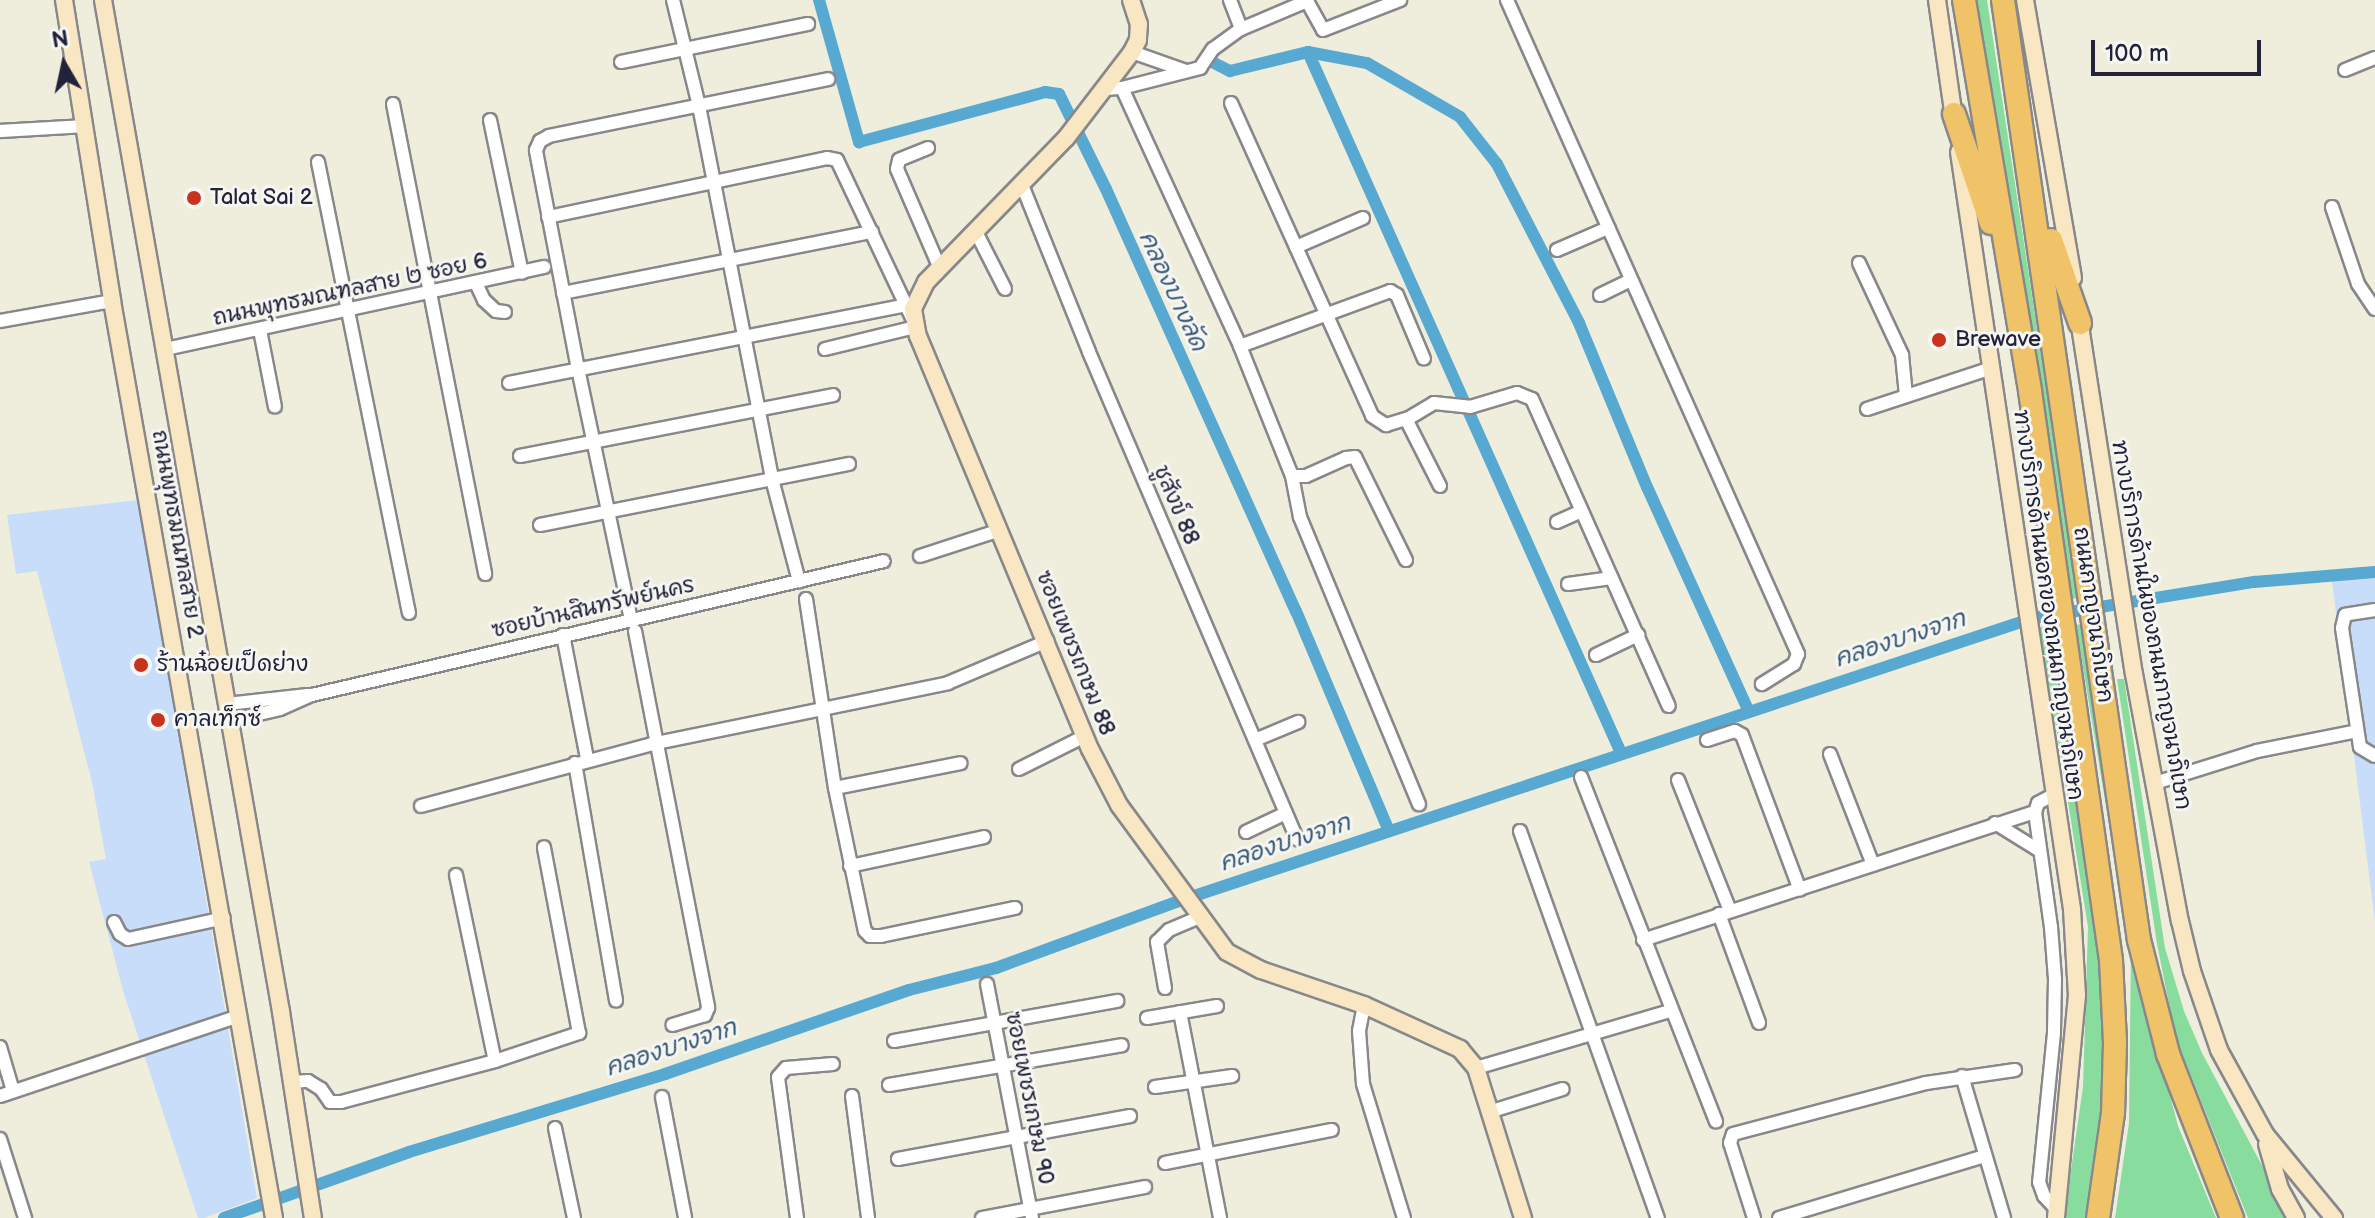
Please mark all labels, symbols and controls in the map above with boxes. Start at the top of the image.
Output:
north arrow [24,24,104,104]
scale bar [2095,24,2265,74]
text: N [50,25,70,54]
text: 100 m [2105,39,2169,68]
place label: Talat Sai 2 [210,185,313,211]
marker: Talat Sai 2 [185,189,203,207]
water label: คลองบางลัด [1133,227,1213,355]
street label: ถนนพุทธมณฑลสาย ๒ ซอย 6 [211,248,489,332]
place label: Brewave [1955,327,2041,353]
marker: Brewave [1930,331,1948,349]
street label: ทางบริการด้านนอกของถนนกาญจนาภิเษก [2007,408,2089,802]
street label: ถนนพุทธมณฑลสาย 2 [146,428,208,640]
street label: ทางบริการด้านในของถนนกาญจนาภิเษก [2105,438,2197,812]
street label: ชูสังข์ 88 [1147,461,1205,549]
street label: ถนนกาญจนาภิเษก [2068,525,2118,705]
street label: ซอยเพชรเกษม 88 [1030,567,1120,739]
street label: ซอยบ้านสินทรัพย์นคร [489,572,697,644]
water label: คลองบางจาก [1831,604,1969,674]
place label: ร้านฉ๋อยเป็ดย่าง [157,652,308,678]
marker: ร้านฉ๋อยเป็ดย่าง [132,656,150,674]
place label: คาลเท็กซ์ [174,707,261,733]
marker: คาลเท็กซ์ [149,711,167,729]
water label: คลองบางจาก [1216,808,1354,878]
street label: ซอยเพชรเกษม 90 [999,1009,1059,1187]
water label: คลองบางจาก [602,1013,740,1083]

